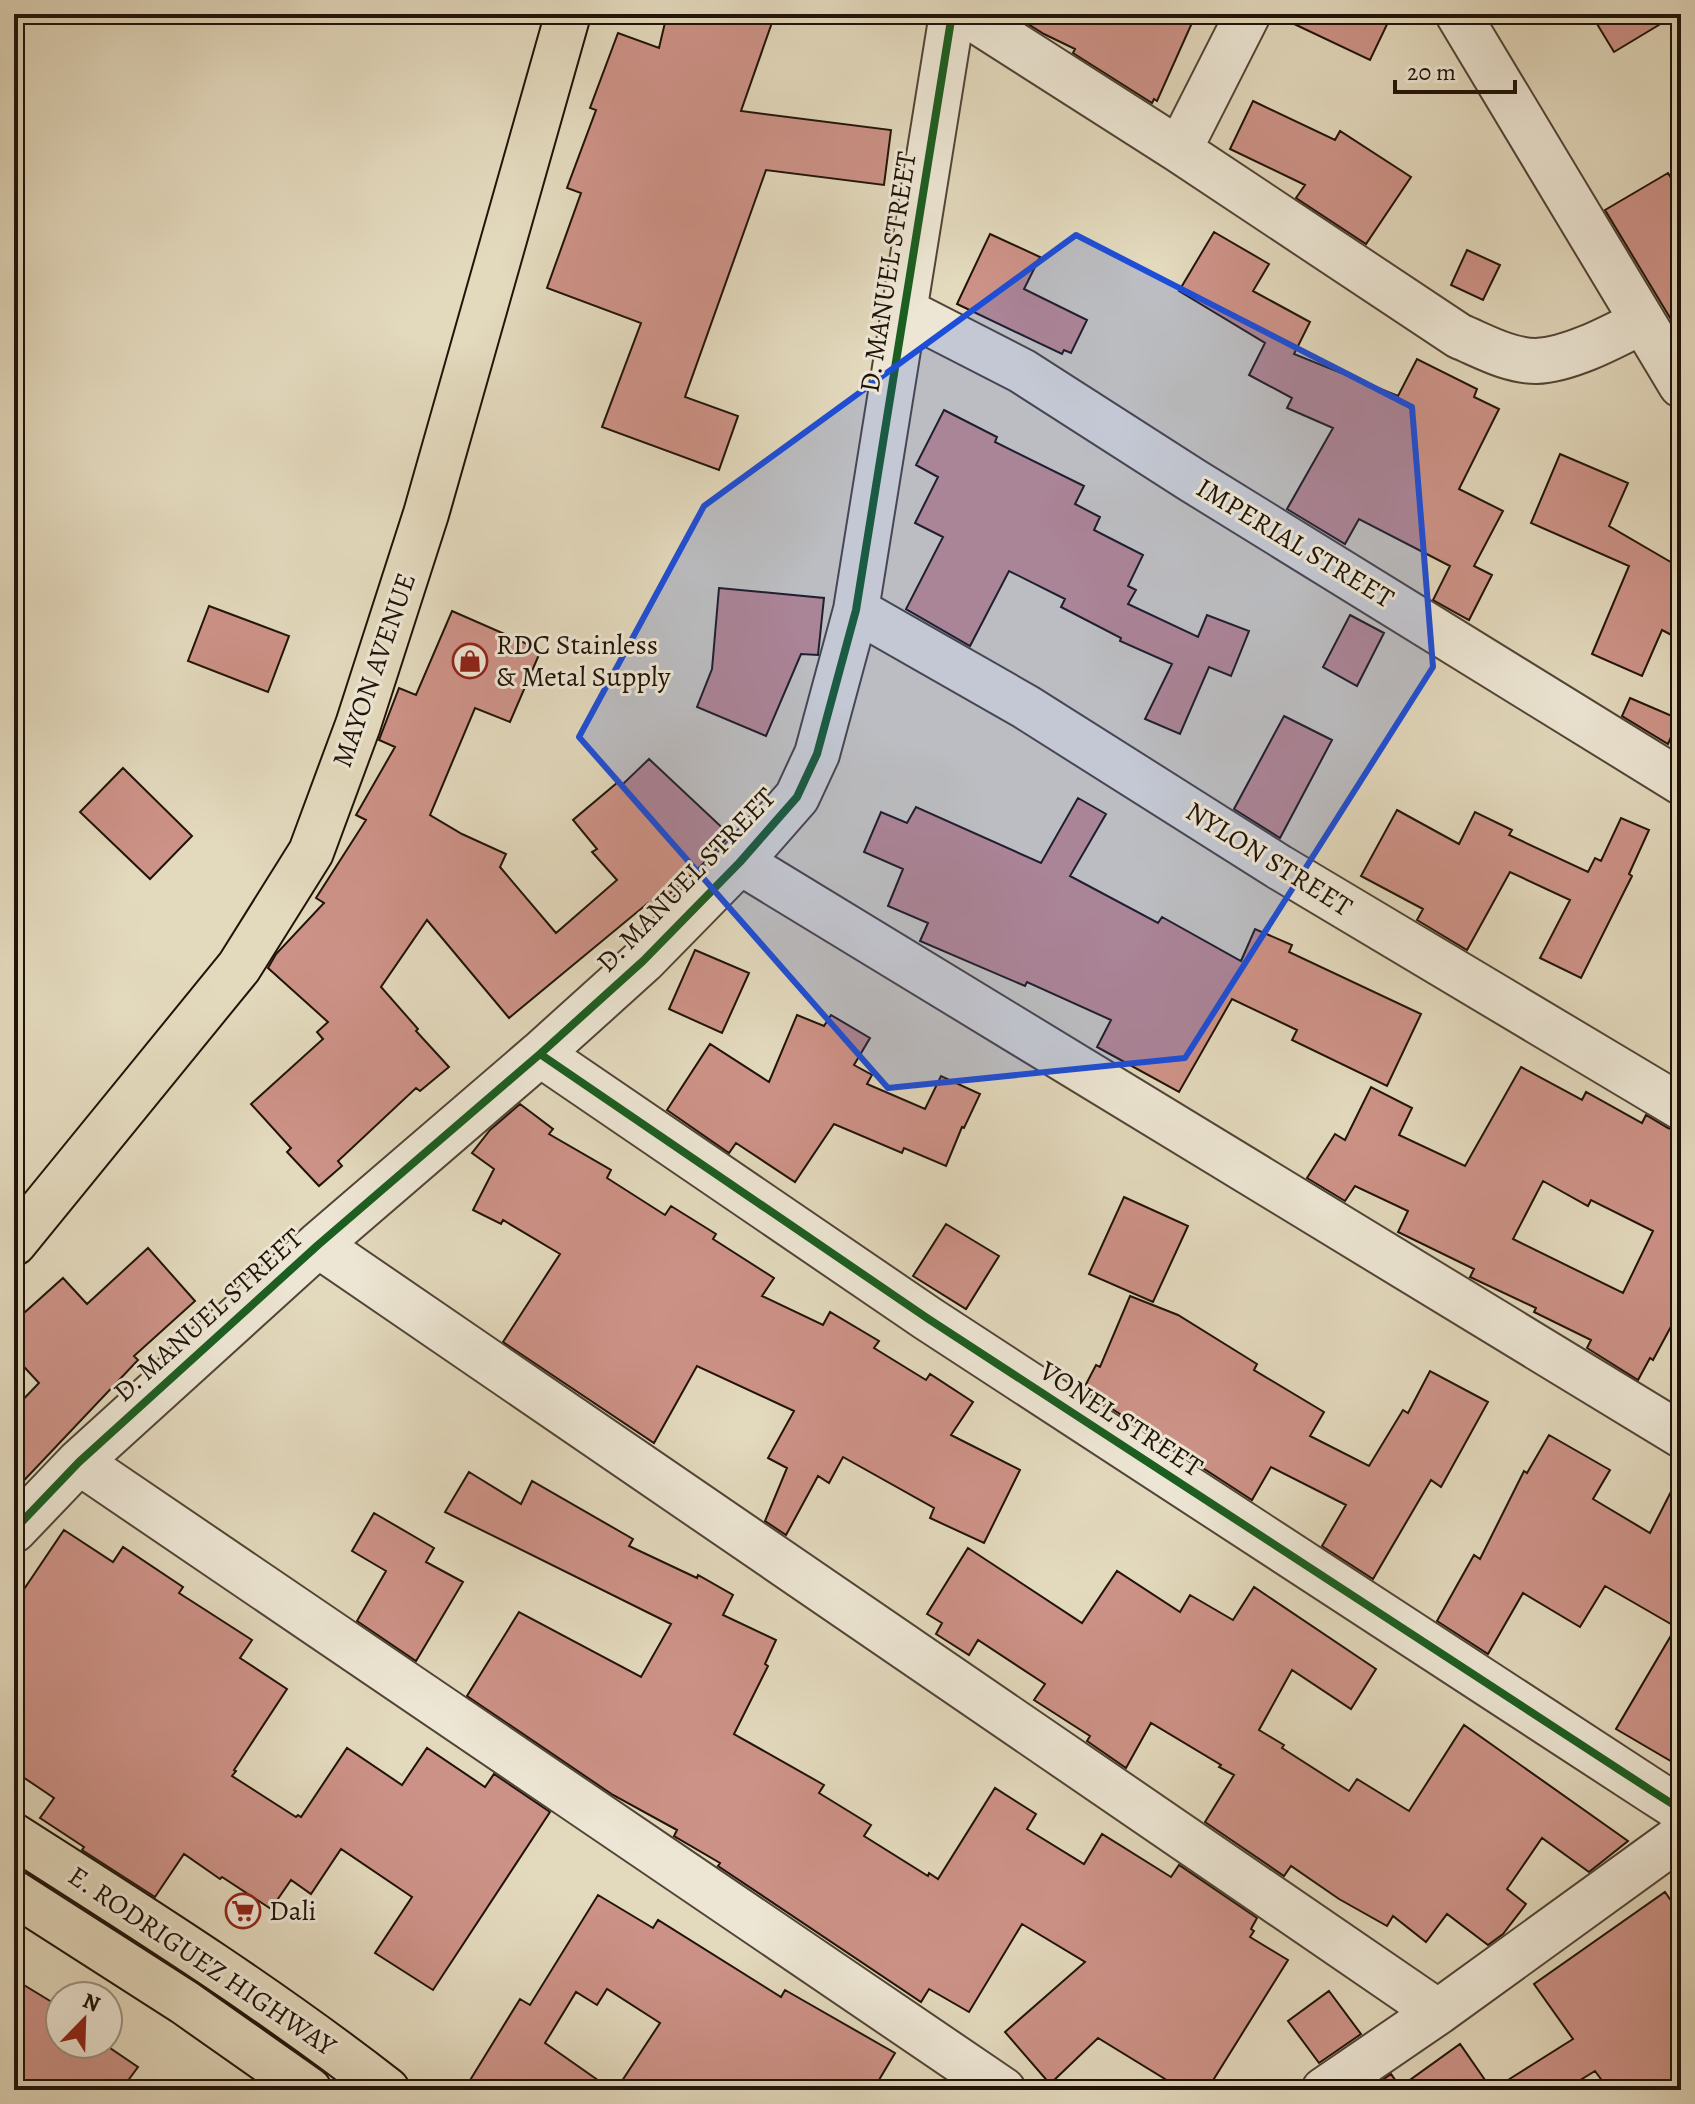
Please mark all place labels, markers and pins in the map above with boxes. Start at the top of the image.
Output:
place label: RDC Stainless & Metal Supply [496,626,671,696]
shop icon: RDC Stainless & Metal Supply [451,642,489,680]
supermarket icon: Dali [224,1892,262,1930]
place label: Dali [269,1892,316,1930]

